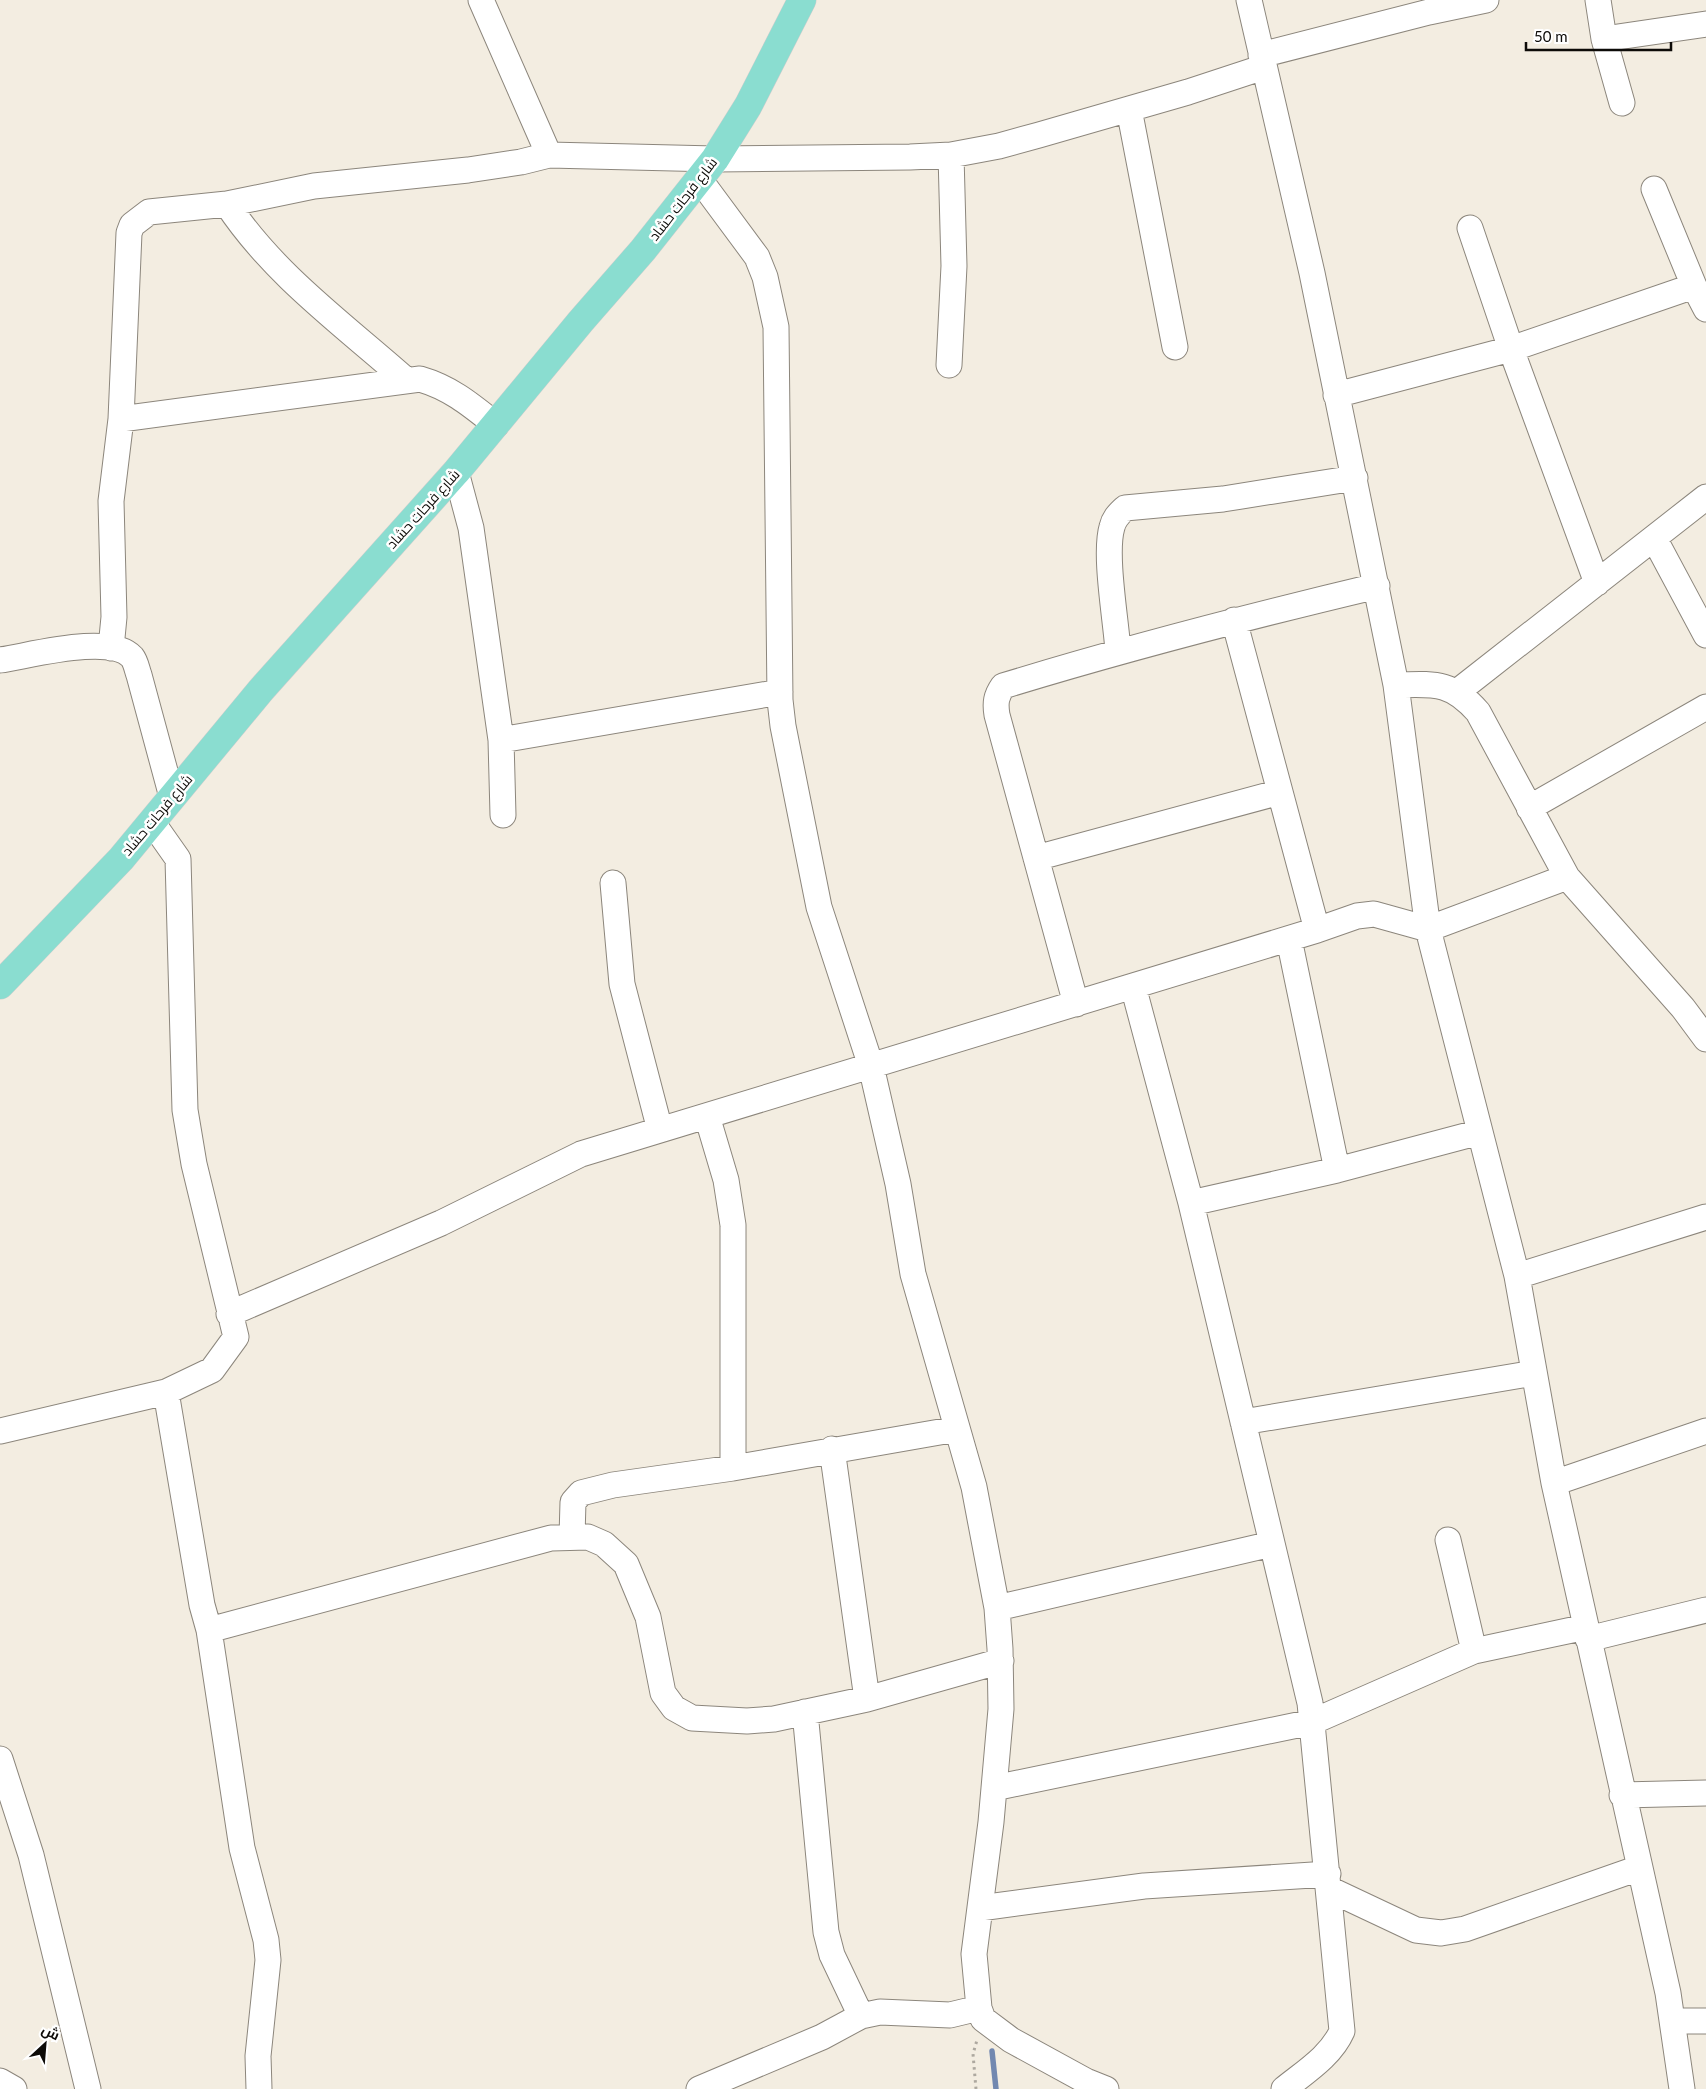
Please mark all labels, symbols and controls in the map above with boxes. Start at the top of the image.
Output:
scale bar [1526,20,1671,52]
text: 50 m [1534,27,1568,45]
street label: شارع فرحات حشاد [645,154,721,244]
street label: شارع فرحات حشاد [383,466,463,552]
street label: شارع فرحات حشاد [118,771,196,859]
north arrow [20,2019,70,2069]
text: ش [39,2020,63,2044]

